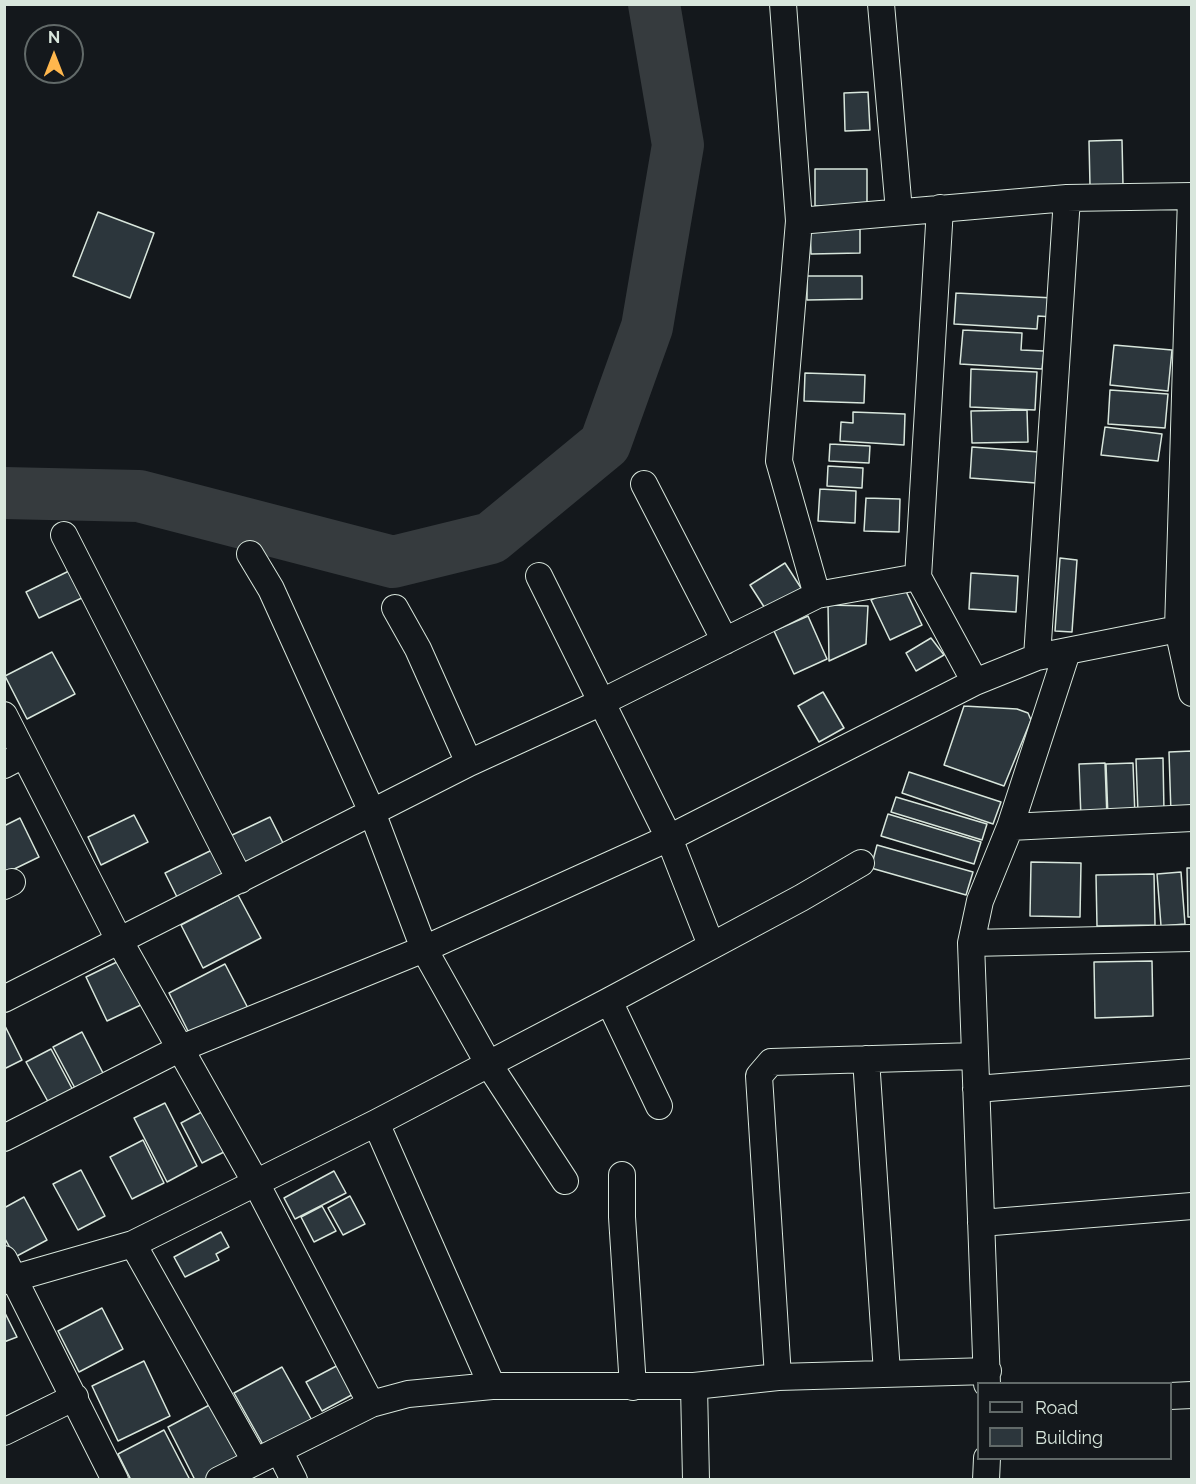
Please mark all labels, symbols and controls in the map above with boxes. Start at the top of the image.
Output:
north arrow [24,24,84,84]
text: N [48,28,60,47]
legend [977,1382,1172,1460]
text: Road [1035,1397,1078,1418]
text: Building [1035,1427,1103,1448]

